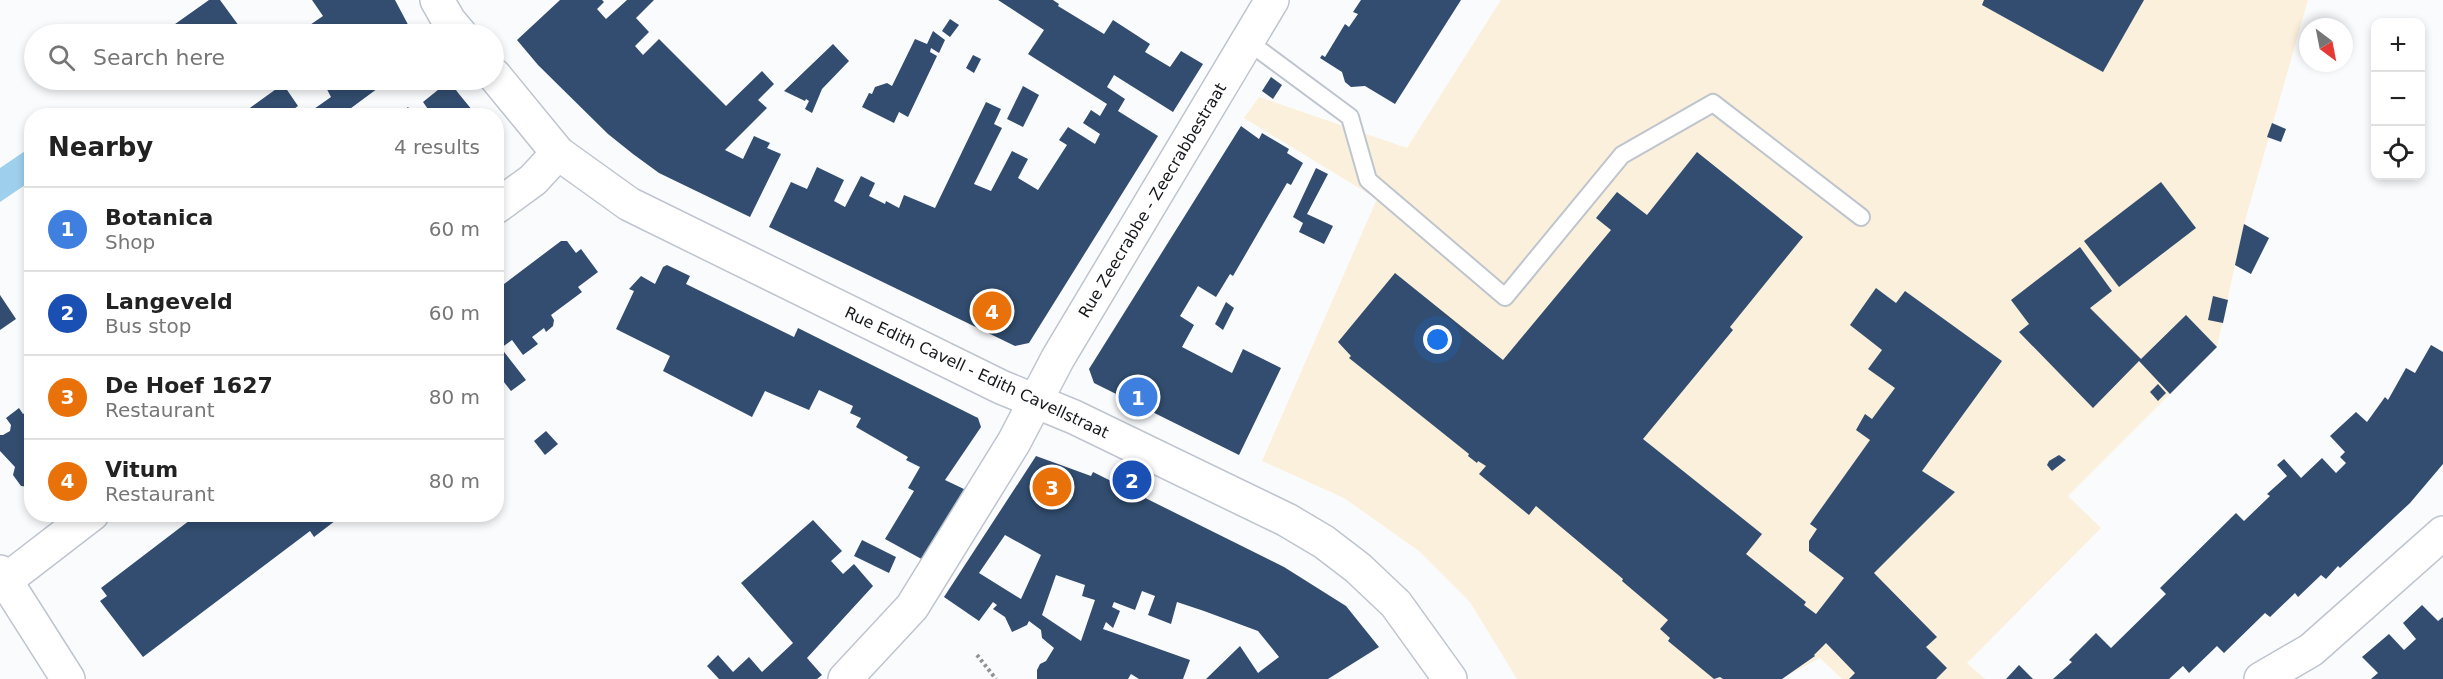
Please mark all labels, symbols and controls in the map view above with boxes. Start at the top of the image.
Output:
north arrow [2299,18,2353,72]
map controls [2371,18,2425,180]
button: + [2371,18,2425,72]
search box [24,24,504,90]
icon: search [45,41,78,74]
text: Search here [93,45,225,70]
button: − [2371,72,2425,126]
street label: Rue Zeecrabbe - Zeecrabbestraat [1075,79,1230,321]
button: locate [2371,126,2425,180]
text: Nearby [48,132,153,162]
text: 4 results [394,135,480,159]
text: Botanica [105,205,213,230]
text: 1 [61,217,74,241]
text: 60 m [429,217,480,241]
text: Shop [105,230,155,254]
pin: 4 [972,288,1012,334]
text: Langeveld [105,289,233,314]
text: 2 [61,301,74,325]
text: 60 m [429,301,480,325]
street label: Rue Edith Cavell - Edith Cavellstraat [842,303,1112,442]
text: Bus stop [105,314,191,338]
your location [1423,325,1452,354]
text: De Hoef 1627 [105,373,273,398]
pin: 1 [1118,374,1158,420]
text: 3 [61,385,74,409]
text: 80 m [429,385,480,409]
text: Restaurant [105,398,215,422]
text: Vitum [105,457,178,482]
pin: 2 [1112,458,1152,502]
pin: 3 [1032,464,1072,510]
text: 4 [61,469,74,493]
text: 80 m [429,469,480,493]
text: Restaurant [105,482,215,506]

